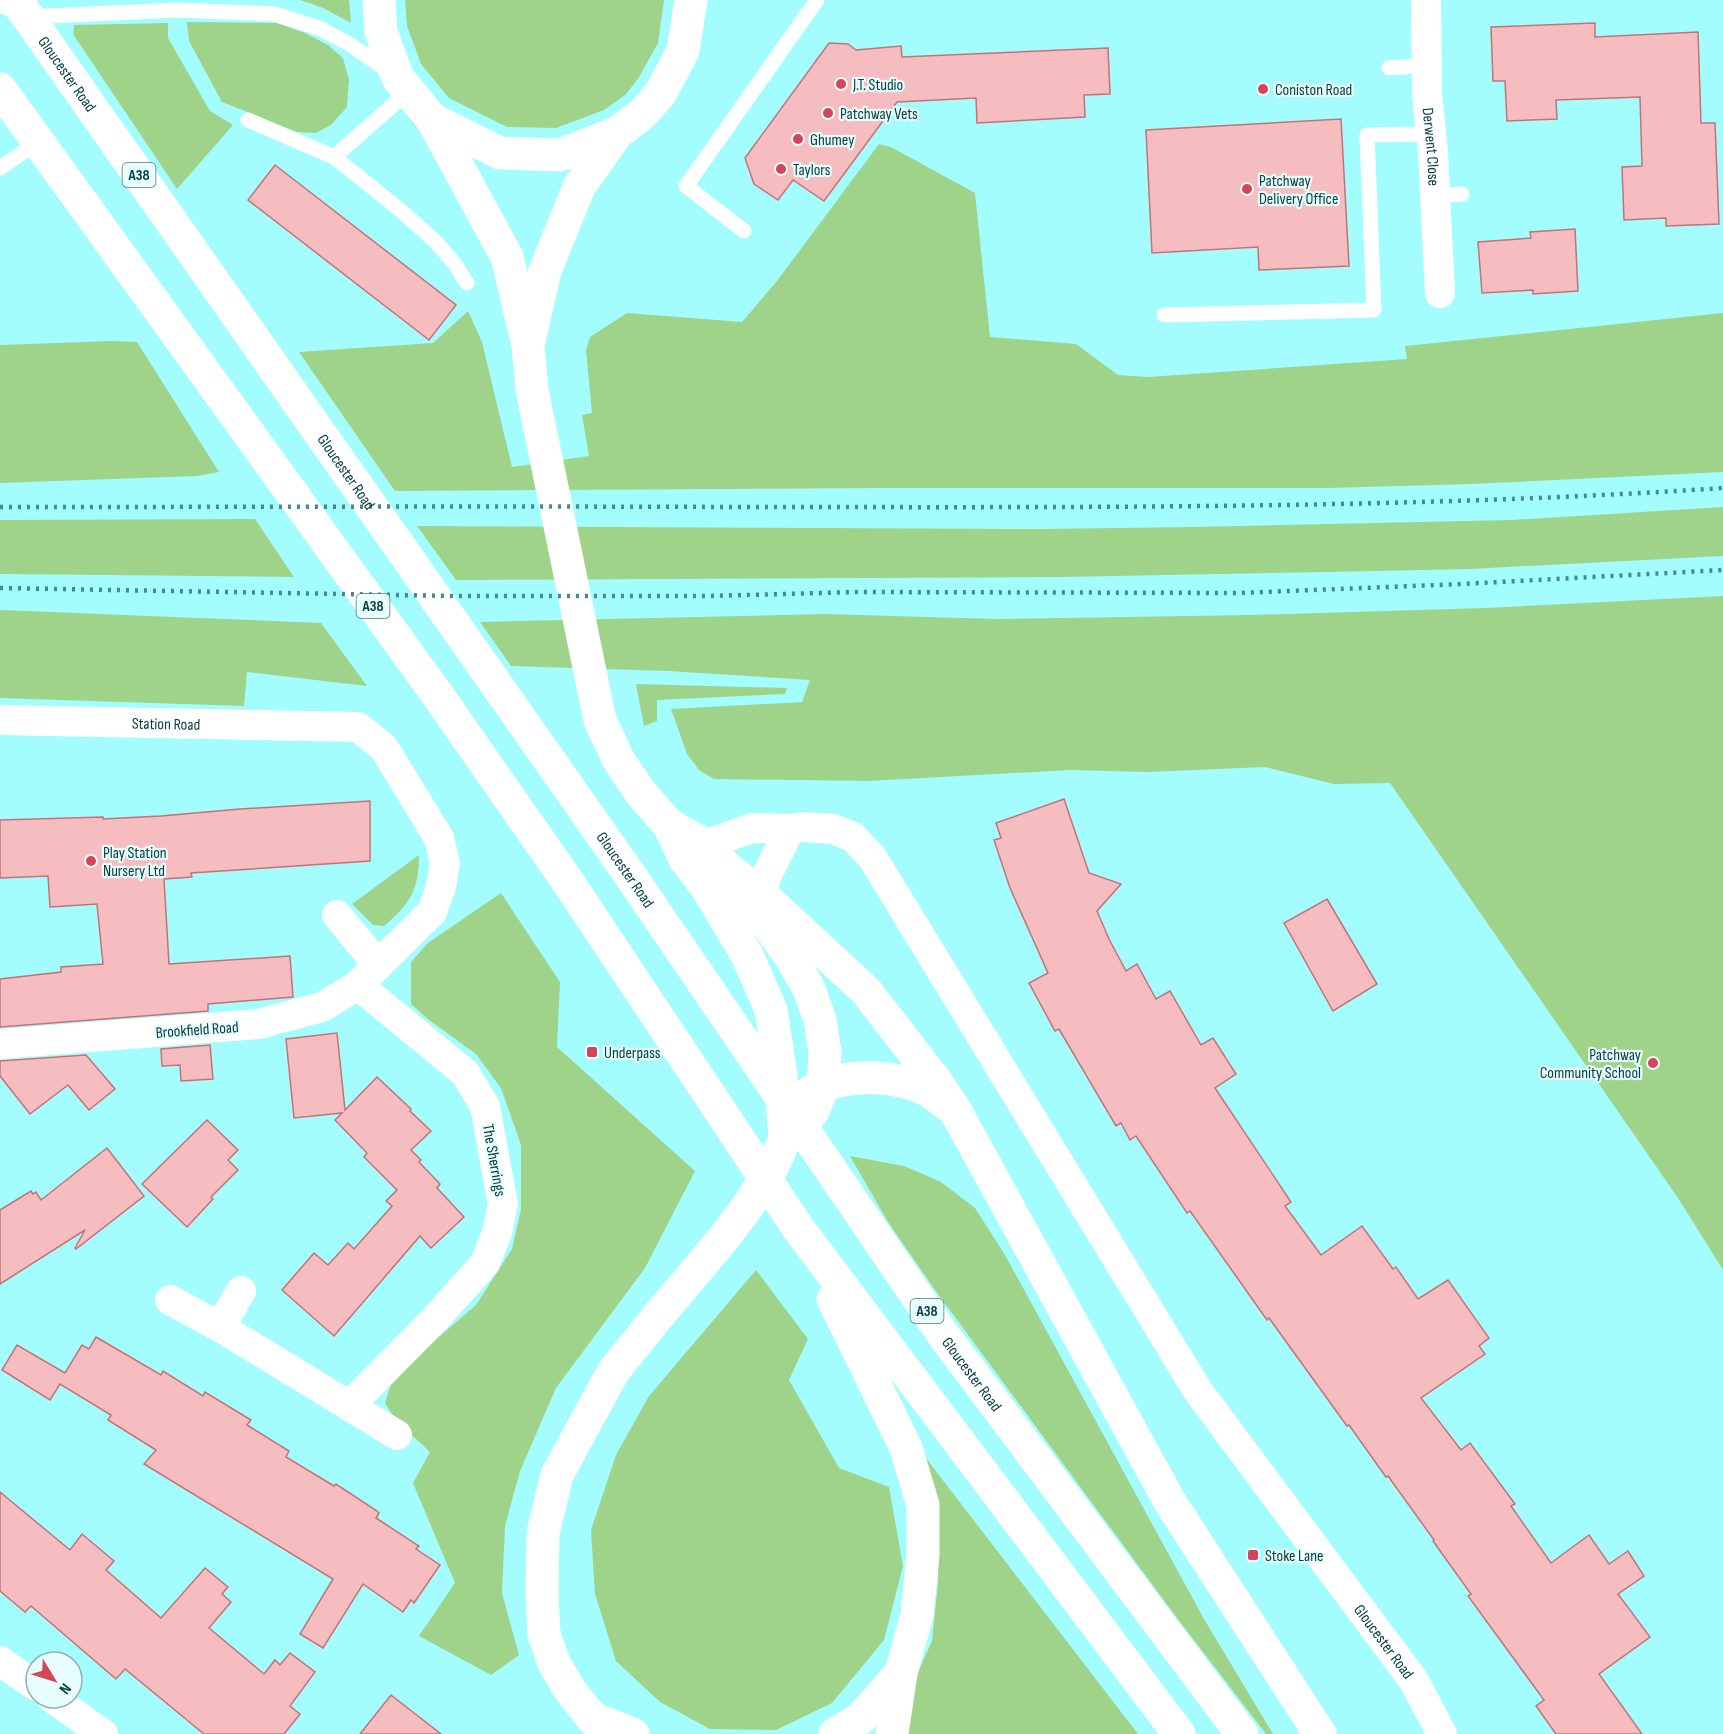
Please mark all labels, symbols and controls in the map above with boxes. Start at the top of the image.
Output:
street label: Gloucester Road [33,33,99,116]
place label: J.T. Studio [852,76,903,95]
marker: J.T. Studio [834,77,848,91]
place label: Coniston Road [1275,81,1352,100]
marker: Coniston Road [1256,82,1270,96]
place label: Patchway Vets [840,105,918,124]
marker: Patchway Vets [821,106,835,120]
street label: Derwent Close [1418,107,1443,186]
place label: Ghumey [810,131,854,150]
marker: Ghumey [791,132,805,146]
place label: Taylors [793,161,831,180]
marker: Taylors [774,162,788,176]
road number: A38 [122,163,156,187]
place label: Patchway Delivery Office [1259,172,1338,209]
marker: Patchway Delivery Office [1240,182,1254,196]
street label: Gloucester Road [313,431,379,514]
road number: A38 [356,594,389,618]
street label: Station Road [132,715,200,735]
street label: Gloucester Road [592,829,657,912]
place label: Play Station Nursery Ltd [103,844,167,881]
marker: Play Station Nursery Ltd [84,854,98,868]
street label: Brookfield Road [155,1018,239,1043]
place label: Underpass [604,1044,661,1063]
marker: Underpass [585,1045,599,1059]
place label: Patchway Community School [1540,1046,1641,1083]
marker: Patchway Community School [1646,1056,1660,1070]
street label: The Sherrings [478,1122,509,1198]
road number: A38 [910,1299,944,1323]
street label: Gloucester Road [937,1334,1005,1416]
place label: Stoke Lane [1265,1547,1323,1566]
marker: Stoke Lane [1246,1548,1260,1562]
street label: Gloucester Road [1349,1601,1417,1683]
north arrow [24,1650,84,1710]
text: N [55,1679,75,1698]

